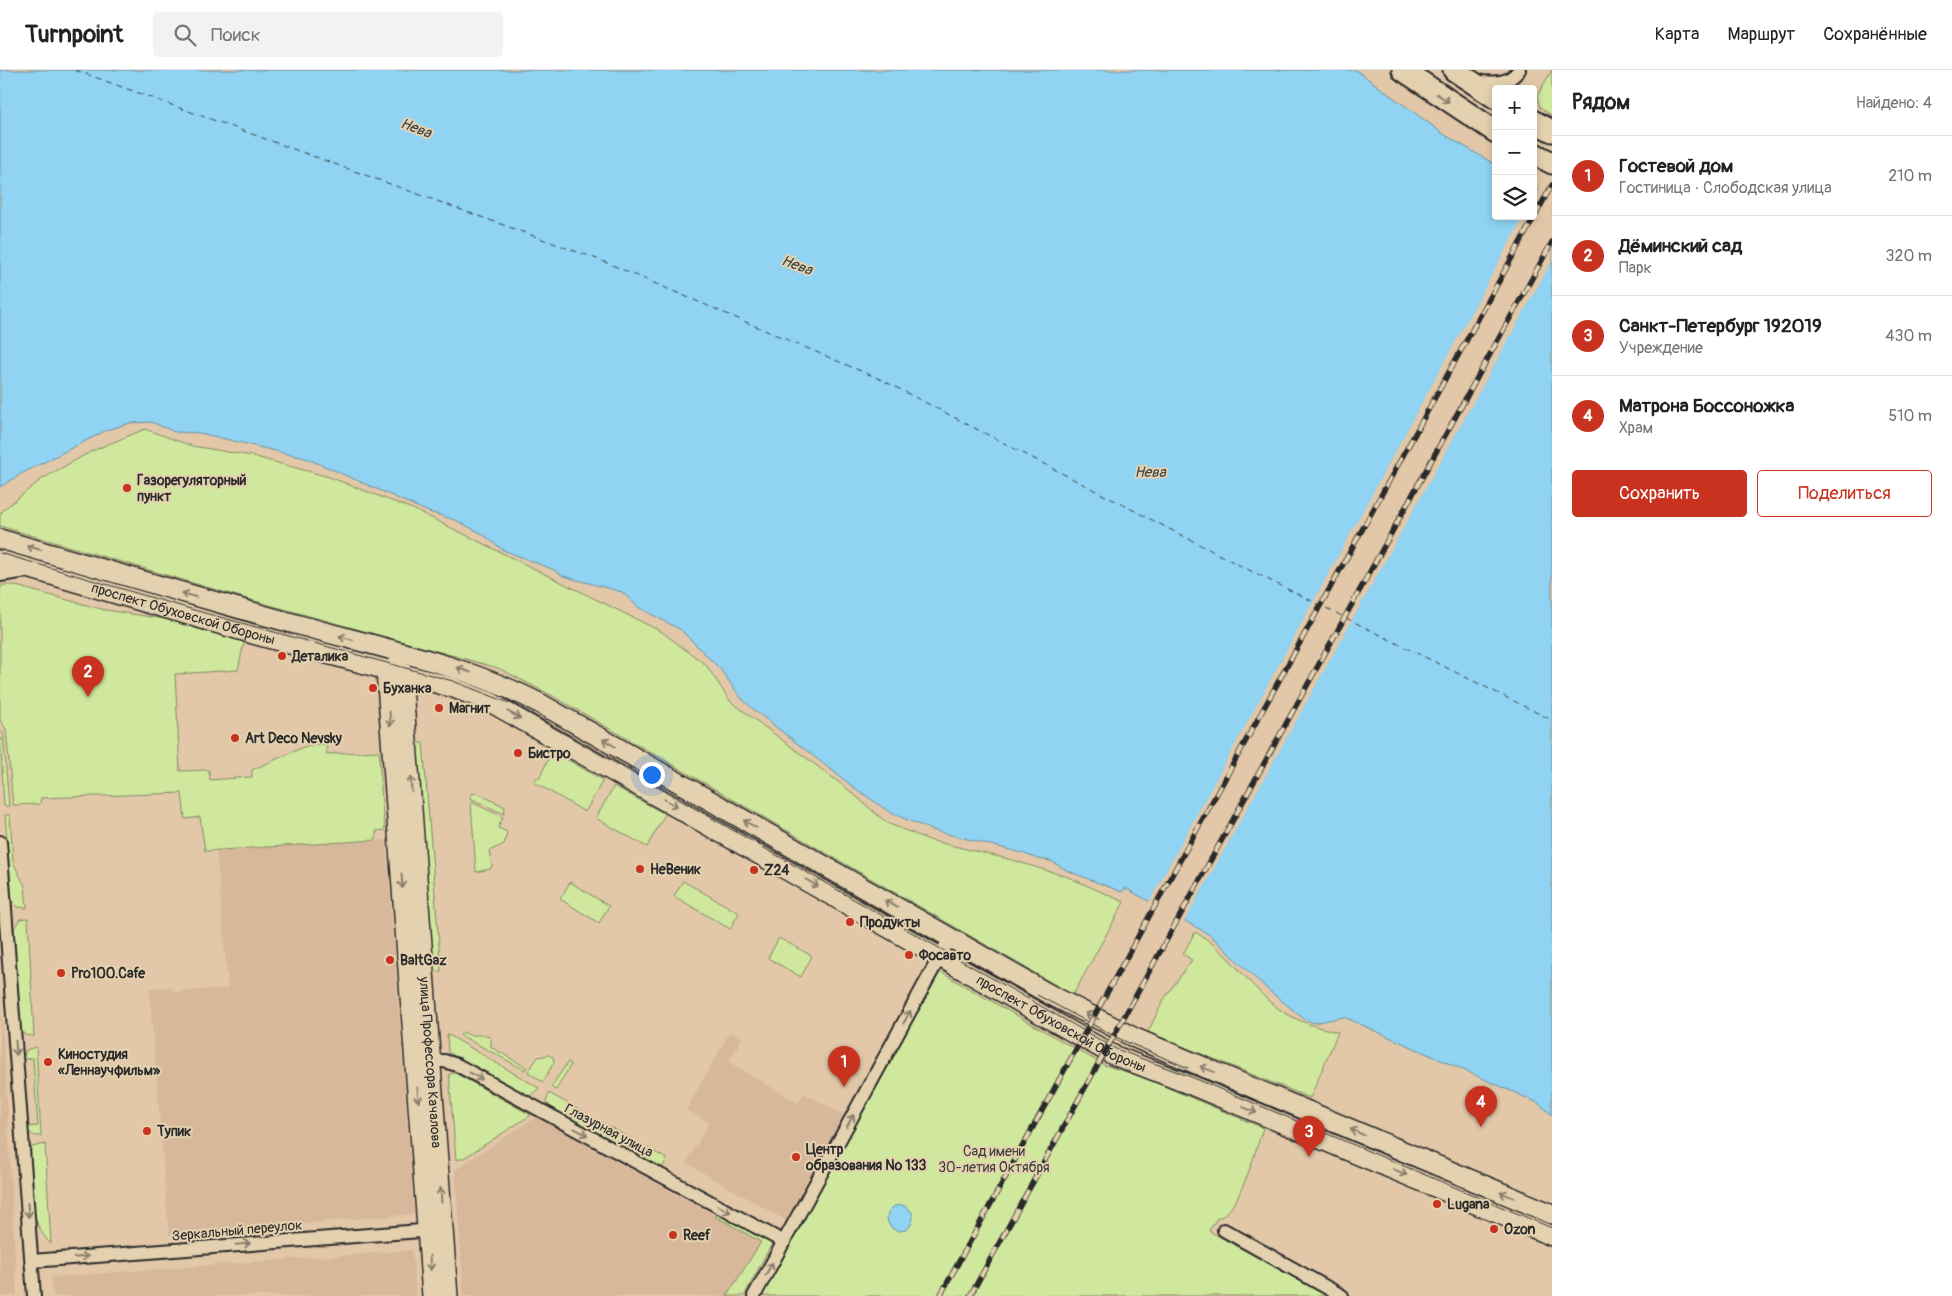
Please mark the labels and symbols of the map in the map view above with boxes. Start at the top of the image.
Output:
one-way arrow [1436,93,1450,103]
water label: Нева [398,114,435,143]
water label: Нева [779,251,816,280]
water label: Нева [1134,463,1167,482]
place label: Газорегуляторный пункт [137,472,247,505]
marker: Газорегуляторный пункт [121,482,133,494]
one-way arrow [26,543,42,553]
street label: проспект Обуховской Обороны [89,579,277,649]
one-way arrow [182,589,198,599]
one-way arrow [339,633,355,642]
place label: Деталика [291,648,349,665]
marker: Деталика [276,650,288,662]
pin: 2 [72,656,104,697]
one-way arrow [457,665,473,674]
place label: Буханка [383,680,432,697]
marker: Буханка [367,682,379,694]
place label: Магнит [449,700,492,717]
marker: Магнит [433,702,445,714]
one-way arrow [507,710,522,720]
one-way arrow [385,711,394,727]
place label: Art Deco Nevsky [245,730,342,747]
marker: Art Deco Nevsky [229,732,241,744]
one-way arrow [602,738,617,748]
place label: Бистро [528,745,571,762]
marker: Бистро [512,747,524,759]
your location [639,762,665,788]
one-way arrow [406,776,415,792]
one-way arrow [663,799,678,809]
one-way arrow [744,818,758,828]
place label: НеВеник [650,861,701,878]
place label: Z24 [764,862,790,879]
marker: НеВеник [634,863,646,875]
marker: Z24 [748,864,760,876]
one-way arrow [397,873,406,889]
one-way arrow [805,879,819,889]
one-way arrow [885,899,899,909]
place label: Продукты [860,914,920,931]
marker: Продукты [844,916,856,928]
place label: Фосавто [918,947,971,964]
marker: Фосавто [903,949,915,961]
place label: BaltGaz [400,952,447,969]
marker: BaltGaz [384,954,396,966]
place label: Pro100.Cafe [71,965,146,982]
marker: Pro100.Cafe [55,967,67,979]
street label: проспект Обуховской Обороны [973,971,1148,1076]
street label: улица Профессора Качалова [415,975,445,1148]
one-way arrow [902,1009,912,1024]
one-way arrow [1084,1011,1099,1021]
one-way arrow [11,1039,21,1055]
place label: Киностудия «Леннаучфильм» [58,1046,161,1079]
pin: 1 [828,1046,860,1087]
marker: Киностудия «Леннаучфильм» [42,1056,54,1068]
one-way arrow [1200,1064,1215,1073]
one-way arrow [469,1071,483,1081]
pin: 4 [1465,1086,1497,1127]
one-way arrow [413,1087,422,1103]
street label: Глазурная улица [562,1100,656,1161]
one-way arrow [1242,1105,1257,1115]
one-way arrow [845,1113,855,1128]
pin: 3 [1293,1116,1325,1157]
place label: Тупик [156,1123,191,1140]
marker: Тупик [141,1125,153,1137]
one-way arrow [1350,1127,1365,1137]
one-way arrow [573,1128,588,1137]
place label: Центр образования № 133 [805,1141,926,1174]
park label: Сад имени 30-летия Октября [938,1143,1050,1176]
marker: Центр образования № 133 [790,1151,802,1163]
one-way arrow [1392,1168,1407,1178]
one-way arrow [436,1187,446,1203]
one-way arrow [1500,1190,1515,1199]
place label: Lugana [1447,1196,1490,1213]
marker: Lugana [1431,1198,1443,1210]
one-way arrow [24,1201,33,1217]
one-way arrow [716,1204,731,1214]
street label: Зеркальный переулок [171,1216,303,1245]
place label: Ozon [1504,1221,1536,1238]
marker: Ozon [1488,1223,1500,1235]
place label: Reef [683,1227,711,1244]
marker: Reef [667,1229,679,1241]
one-way arrow [235,1239,251,1249]
one-way arrow [73,1252,89,1262]
one-way arrow [425,1255,434,1271]
one-way arrow [765,1262,774,1277]

